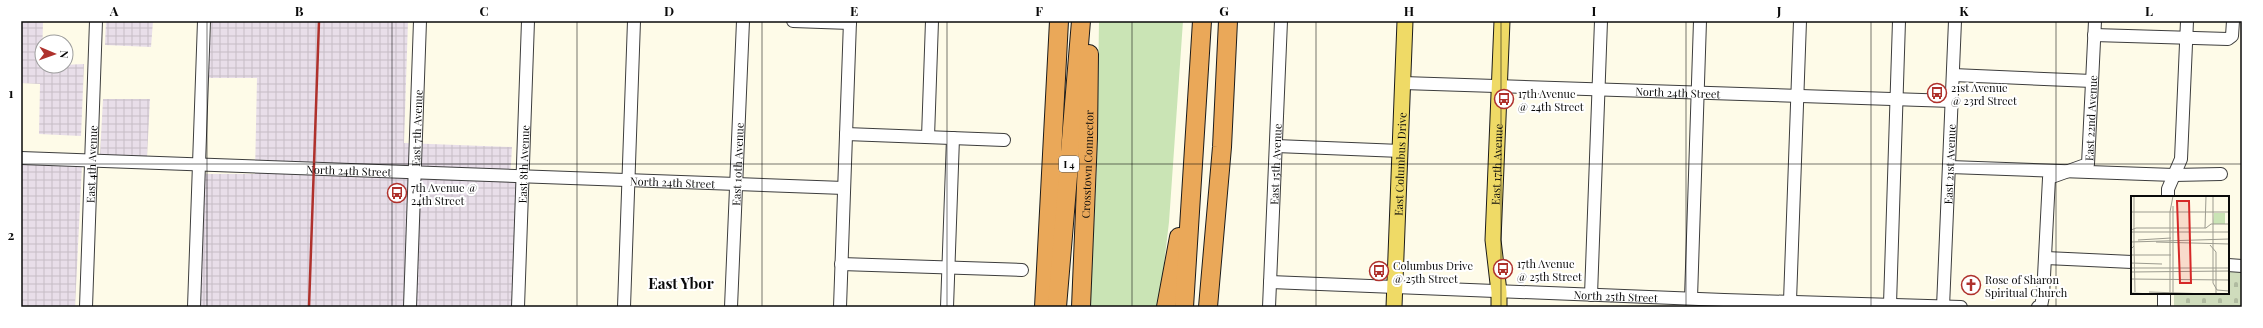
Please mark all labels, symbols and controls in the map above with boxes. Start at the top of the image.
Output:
text: A [109,2,119,19]
text: B [295,2,304,19]
text: C [479,2,489,19]
text: D [664,2,674,19]
text: E [850,2,858,19]
text: F [1035,2,1043,19]
text: G [1219,2,1229,19]
text: H [1404,2,1414,19]
text: I [1592,2,1597,19]
text: J [1776,2,1782,19]
text: K [1959,2,1969,19]
text: L [2145,2,2153,19]
north arrow [34,34,74,74]
text: N [57,50,72,59]
street label: East 22nd Avenue [2081,74,2100,161]
place label: 21st Avenue @ 23rd Street [1951,80,2017,108]
bus stop icon: 21st Avenue @ 23rd Street [1926,82,1948,104]
street label: North 24th Street [1635,83,1721,101]
text: 1 [9,84,14,101]
place label: 17th Avenue @ 24th Street [1518,86,1584,114]
bus stop icon: 17th Avenue @ 24th Street [1493,88,1515,110]
street label: East 7th Avenue [407,89,425,167]
street label: Crosstown Connector [1077,110,1096,219]
street label: East Columbus Drive [1390,112,1409,216]
street label: East 10th Avenue [728,122,746,206]
street label: East 15th Avenue [1266,123,1284,205]
street label: East 17th Avenue [1487,123,1505,205]
street label: East 21st Avenue [1940,123,1958,205]
street label: East 4th Avenue [82,124,100,203]
street label: East 8th Avenue [514,124,532,204]
road number: I 4 [1059,156,1079,172]
street label: North 24th Street [306,161,392,179]
street label: North 24th Street [630,173,715,191]
place label: 7th Avenue @ 24th Street [411,180,477,208]
bus stop icon: 7th Avenue @ 24th Street [386,182,408,204]
inset map [2131,196,2229,294]
text: 2 [8,226,15,243]
place label: 17th Avenue @ 25th Street [1517,256,1582,284]
place label: Columbus Drive @ 25th Street [1393,258,1473,286]
bus stop icon: 17th Avenue @ 25th Street [1492,258,1514,280]
bus stop icon: Columbus Drive @ 25th Street [1368,260,1390,282]
place label: Rose of Sharon Spiritual Church [1985,272,2068,300]
district label: East Ybor [648,273,714,293]
church icon: Rose of Sharon Spiritual Church [1960,274,1982,296]
street label: North 25th Street [1573,287,1658,305]

